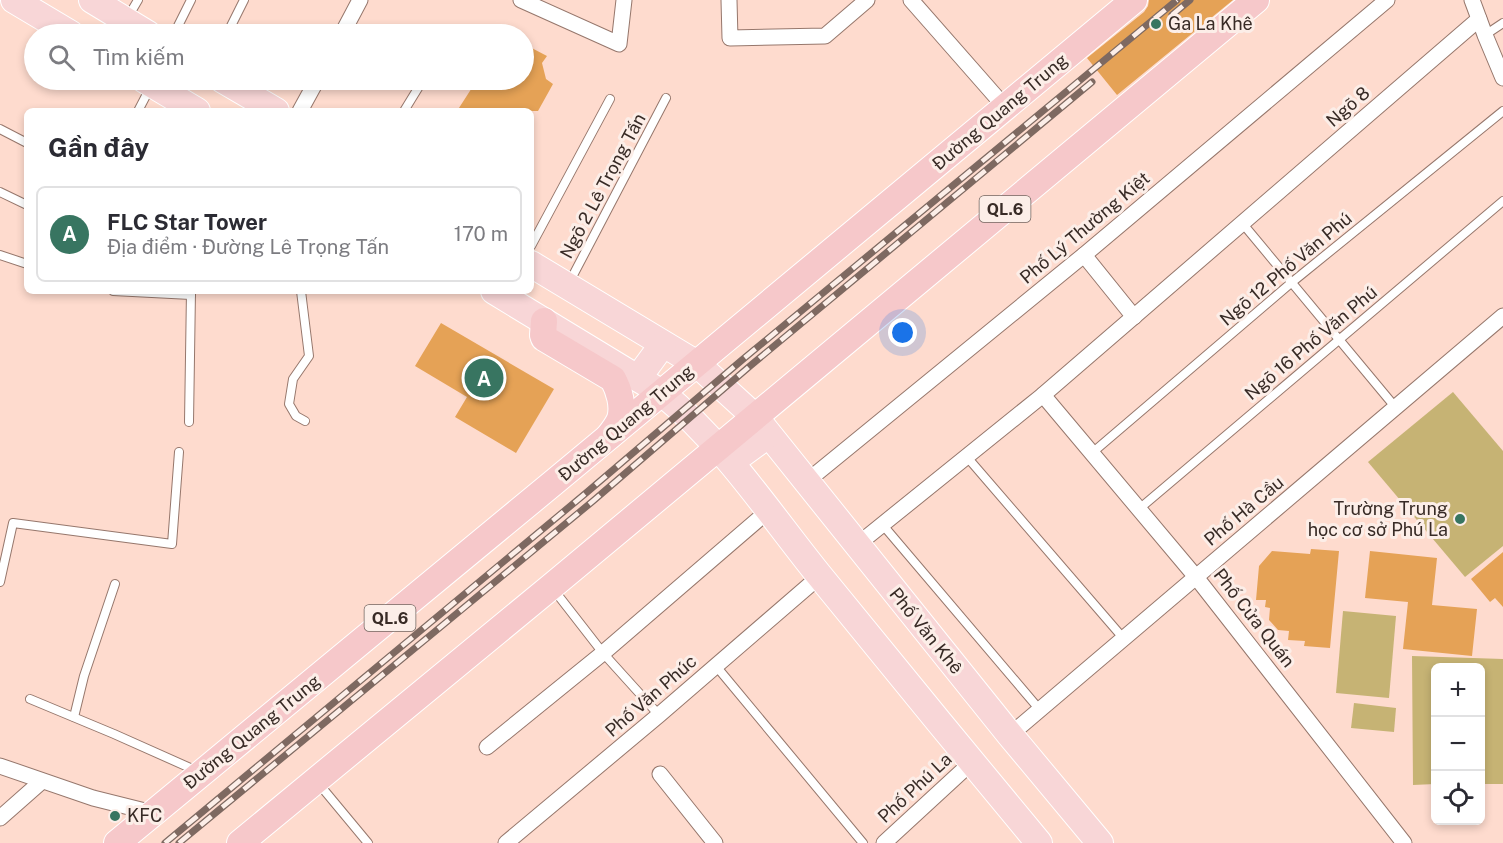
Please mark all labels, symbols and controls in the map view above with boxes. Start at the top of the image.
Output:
place label: Ga La Khê [1168,13,1253,34]
marker: Ga La Khê [1149,17,1163,31]
search box [24,24,534,90]
icon: search [45,41,78,74]
text: Tìm kiếm [93,44,184,70]
street label: Đường Quang Trung [928,49,1072,174]
street label: Ngõ 8 [1322,82,1374,131]
street label: Ngõ 2 Lê Trọng Tấn [555,110,650,262]
text: Gần đây [48,132,149,163]
street label: Phố Lý Thường Kiệt [1016,167,1154,288]
road number: QL.6 [980,196,1030,222]
street label: Ngõ 12 Phố Văn Phú [1216,207,1356,330]
text: FLC Star Tower [107,209,267,235]
text: A [62,222,77,246]
text: 170 m [454,222,508,246]
text: Địa điểm · Đường Lê Trọng Tấn [107,235,389,259]
street label: Ngõ 16 Phố Văn Phú [1240,281,1381,404]
your location [888,318,917,347]
pin: A [464,356,504,400]
street label: Đường Quang Trung [554,360,698,485]
street label: Phố Hà Cầu [1200,471,1288,550]
place label: Trường Trung học cơ sở Phú La [1308,498,1448,540]
marker: Trường Trung học cơ sở Phú La [1453,512,1467,526]
street label: Phố Cửa Quán [1209,564,1299,671]
street label: Phố Văn Khê [885,583,968,678]
road number: QL.6 [364,605,416,631]
street label: Phố Văn Phúc [601,650,701,741]
map controls [1431,663,1485,825]
button: + [1431,663,1485,717]
street label: Đường Quang Trung [179,670,324,793]
button: − [1431,717,1485,771]
street label: Phố Phú La [873,748,956,827]
button: locate [1431,771,1485,825]
place label: KFC [127,805,162,826]
marker: KFC [108,809,122,823]

